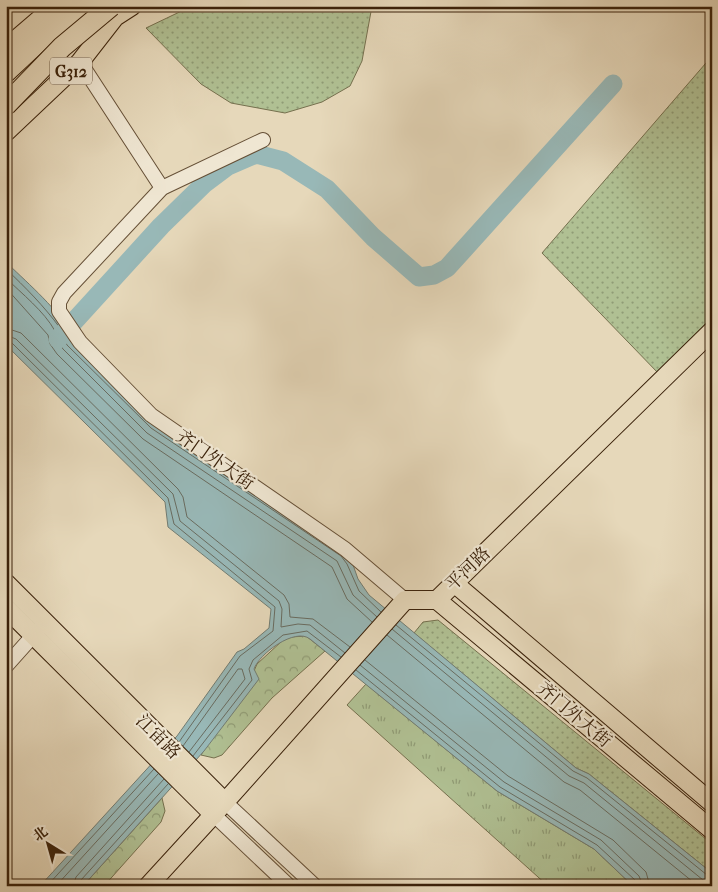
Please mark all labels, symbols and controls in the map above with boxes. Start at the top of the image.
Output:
road number: G312 [50,58,92,84]
street label: 齐门外大街 [172,426,258,494]
street label: 平河路 [441,543,495,595]
street label: 齐门外大街 [533,678,615,752]
street label: 江宙路 [131,710,185,764]
north arrow [22,820,72,870]
text: 北 [30,823,51,845]

